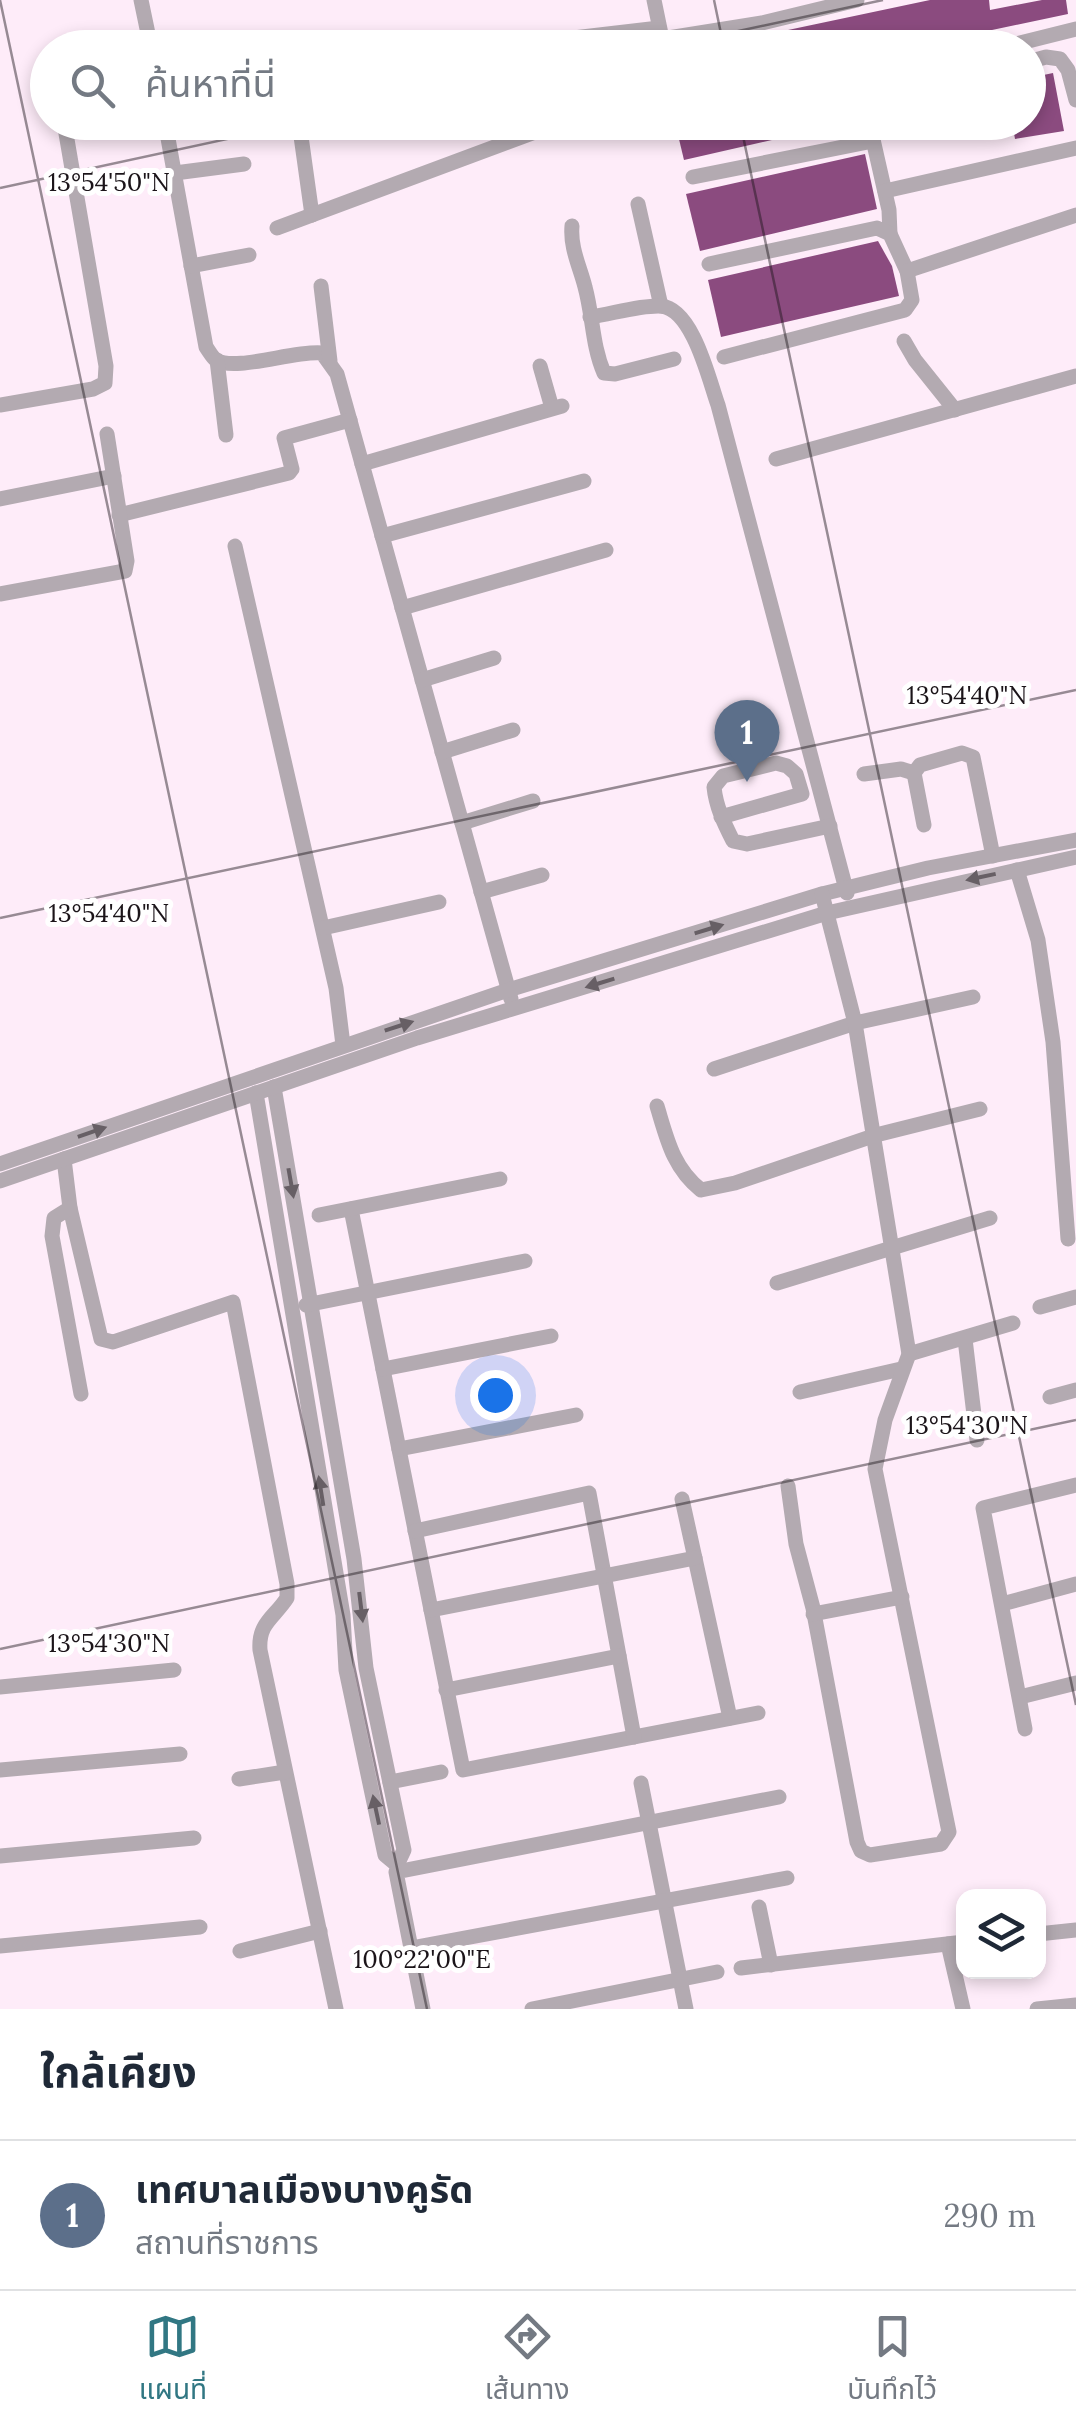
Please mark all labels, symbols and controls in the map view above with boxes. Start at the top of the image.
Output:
search box [30,30,1046,140]
icon: search [65,58,120,113]
text: ค้นหาที่นี่ [145,59,276,107]
text: 13°54'50"N [48,166,170,198]
text: 13°54'40"N [907,679,1027,711]
pin: 1 [714,700,780,782]
one-way arrow [965,870,996,886]
text: 13°54'40"N [49,897,169,929]
one-way arrow [695,920,725,935]
one-way arrow [584,976,615,991]
one-way arrow [385,1018,415,1033]
one-way arrow [78,1124,108,1139]
one-way arrow [284,1168,299,1199]
your location [470,1370,521,1421]
text: 13°54'30"N [906,1409,1028,1441]
one-way arrow [313,1474,328,1506]
one-way arrow [353,1592,369,1624]
text: 13°54'30"N [48,1627,170,1659]
one-way arrow [368,1795,383,1826]
map controls [956,1889,1046,1979]
button: layers [956,1889,1046,1979]
text: 100°22'00"E [353,1943,491,1975]
text: ใกล้เคียง [40,2045,197,2099]
text: เทศบาลเมืองบางคูรัด [135,2165,473,2213]
text: 1 [66,2195,79,2236]
text: 290 m [943,2195,1036,2236]
text: สถานที่ราชการ [135,2222,319,2263]
tab: แผนที่ [139,2309,207,2412]
tab: เส้นทาง [485,2309,569,2412]
tab: บันทึกไว้ [847,2309,937,2412]

